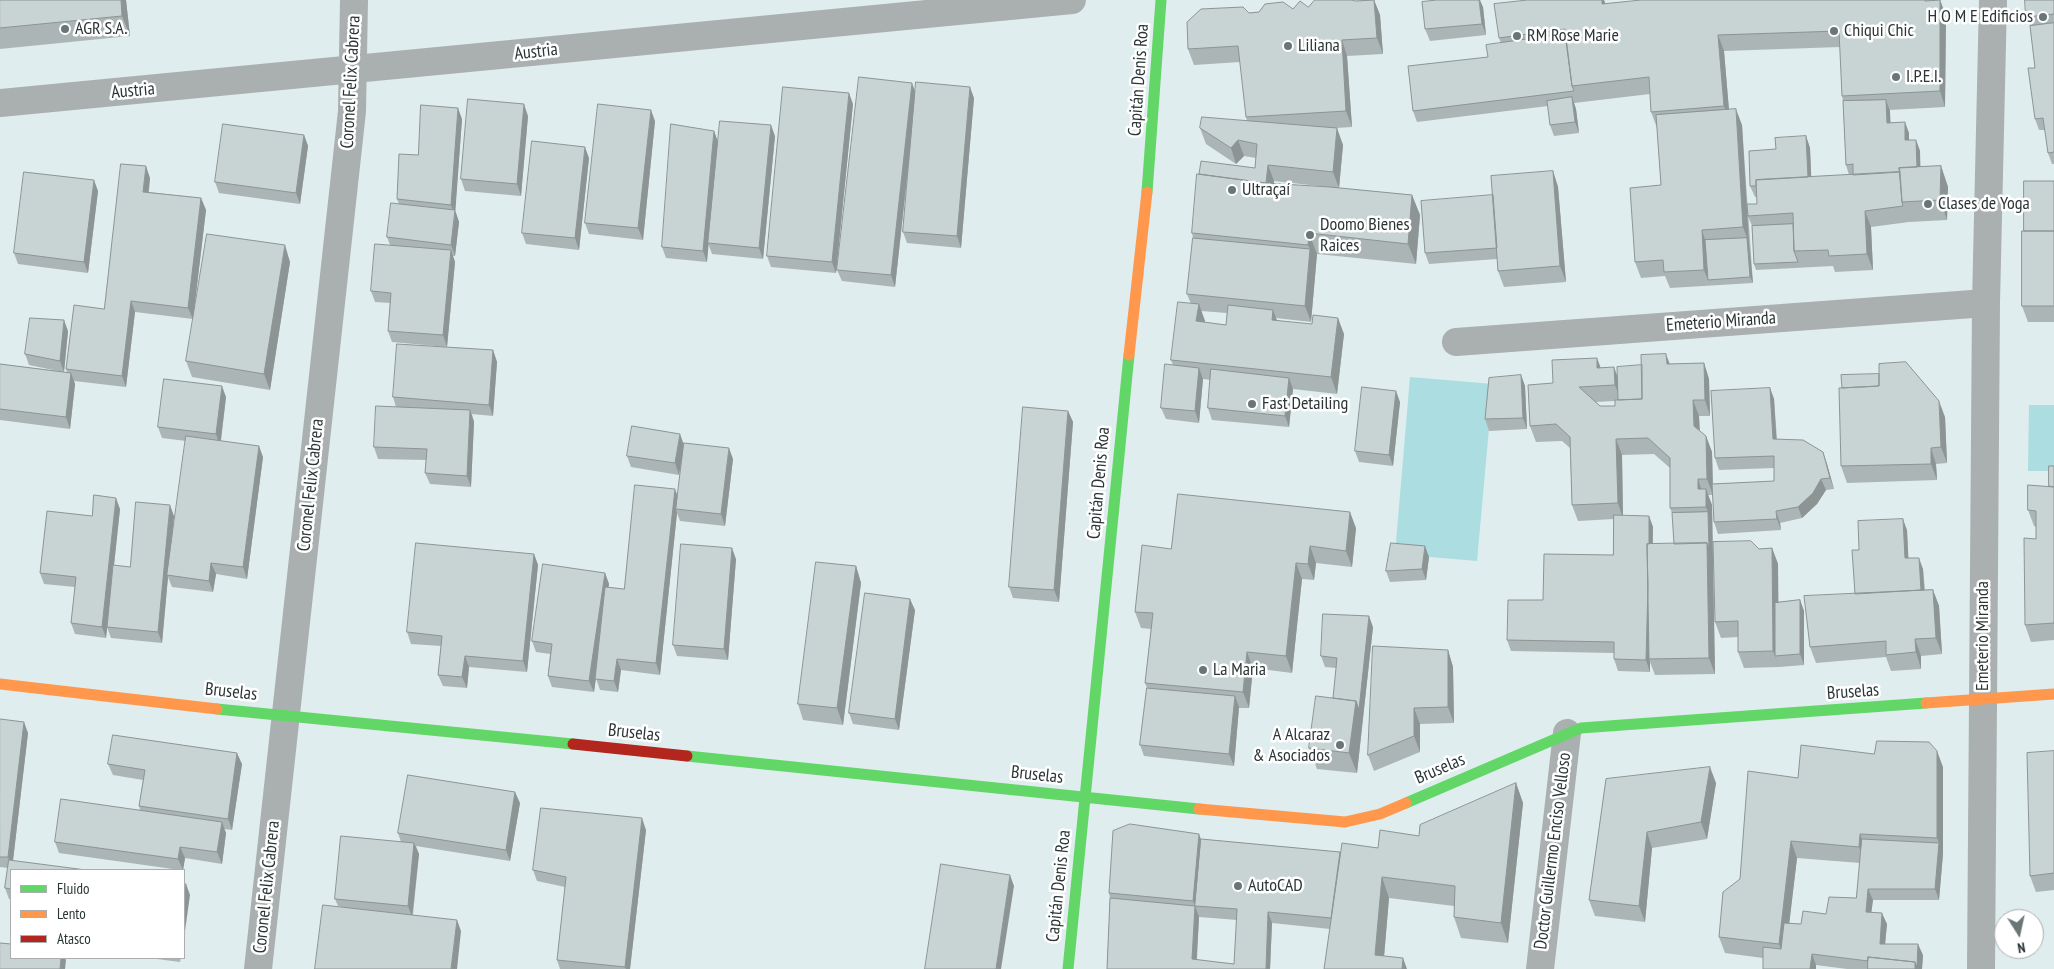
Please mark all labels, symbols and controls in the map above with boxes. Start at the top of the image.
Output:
place label: H O M E Edificios [1928,6,2033,28]
marker: H O M E Edificios [2037,11,2049,23]
street label: Coronel Felix Cabrera [337,15,365,149]
place label: AGR S.A. [75,18,127,40]
place label: Chiqui Chic [1844,20,1914,42]
marker: AGR S.A. [59,23,71,35]
street label: Capitán Denis Roa [1124,23,1154,137]
place label: RM Rose Marie [1527,25,1619,47]
marker: Chiqui Chic [1828,25,1840,37]
marker: RM Rose Marie [1511,30,1523,42]
place label: Liliana [1298,35,1340,57]
street label: Austria [513,39,559,65]
marker: Liliana [1282,40,1294,52]
place label: I.P.E.I. [1906,66,1941,88]
marker: I.P.E.I. [1890,71,1902,83]
street label: Austria [110,78,156,104]
place label: Ultraçaí [1242,179,1290,201]
marker: Ultraçaí [1226,184,1238,196]
place label: Clases de Yoga [1938,193,2030,215]
marker: Clases de Yoga [1922,198,1934,210]
place label: Doomo Bienes Raices [1320,214,1410,256]
marker: Doomo Bienes Raices [1304,229,1316,241]
street label: Emeterio Miranda [1665,307,1777,337]
place label: Fast Detailing [1262,393,1348,415]
marker: Fast Detailing [1246,398,1258,410]
street label: Coronel Felix Cabrera [293,418,329,552]
street label: Capitán Denis Roa [1083,426,1115,540]
street label: Emeterio Miranda [1972,581,1994,691]
place label: La Maria [1213,659,1266,681]
marker: La Maria [1197,664,1209,676]
street label: Bruselas [204,679,258,705]
street label: Bruselas [1826,679,1880,705]
street label: Bruselas [607,720,661,746]
place label: A Alcaraz & Asociados [1253,724,1330,766]
marker: A Alcaraz & Asociados [1334,739,1346,751]
street label: Bruselas [1412,749,1468,789]
street label: Doctor Guillermo Enciso Velloso [1530,751,1576,951]
street label: Bruselas [1010,762,1064,788]
street label: Coronel Felix Cabrera [249,820,285,954]
street label: Capitán Denis Roa [1042,829,1076,943]
legend [10,869,185,959]
place label: AutoCAD [1248,875,1303,897]
text: Fluido [57,879,89,898]
marker: AutoCAD [1232,880,1244,892]
text: Lento [57,904,86,923]
north arrow [1994,909,2044,959]
text: Atasco [57,929,91,948]
text: N [2016,938,2027,957]

